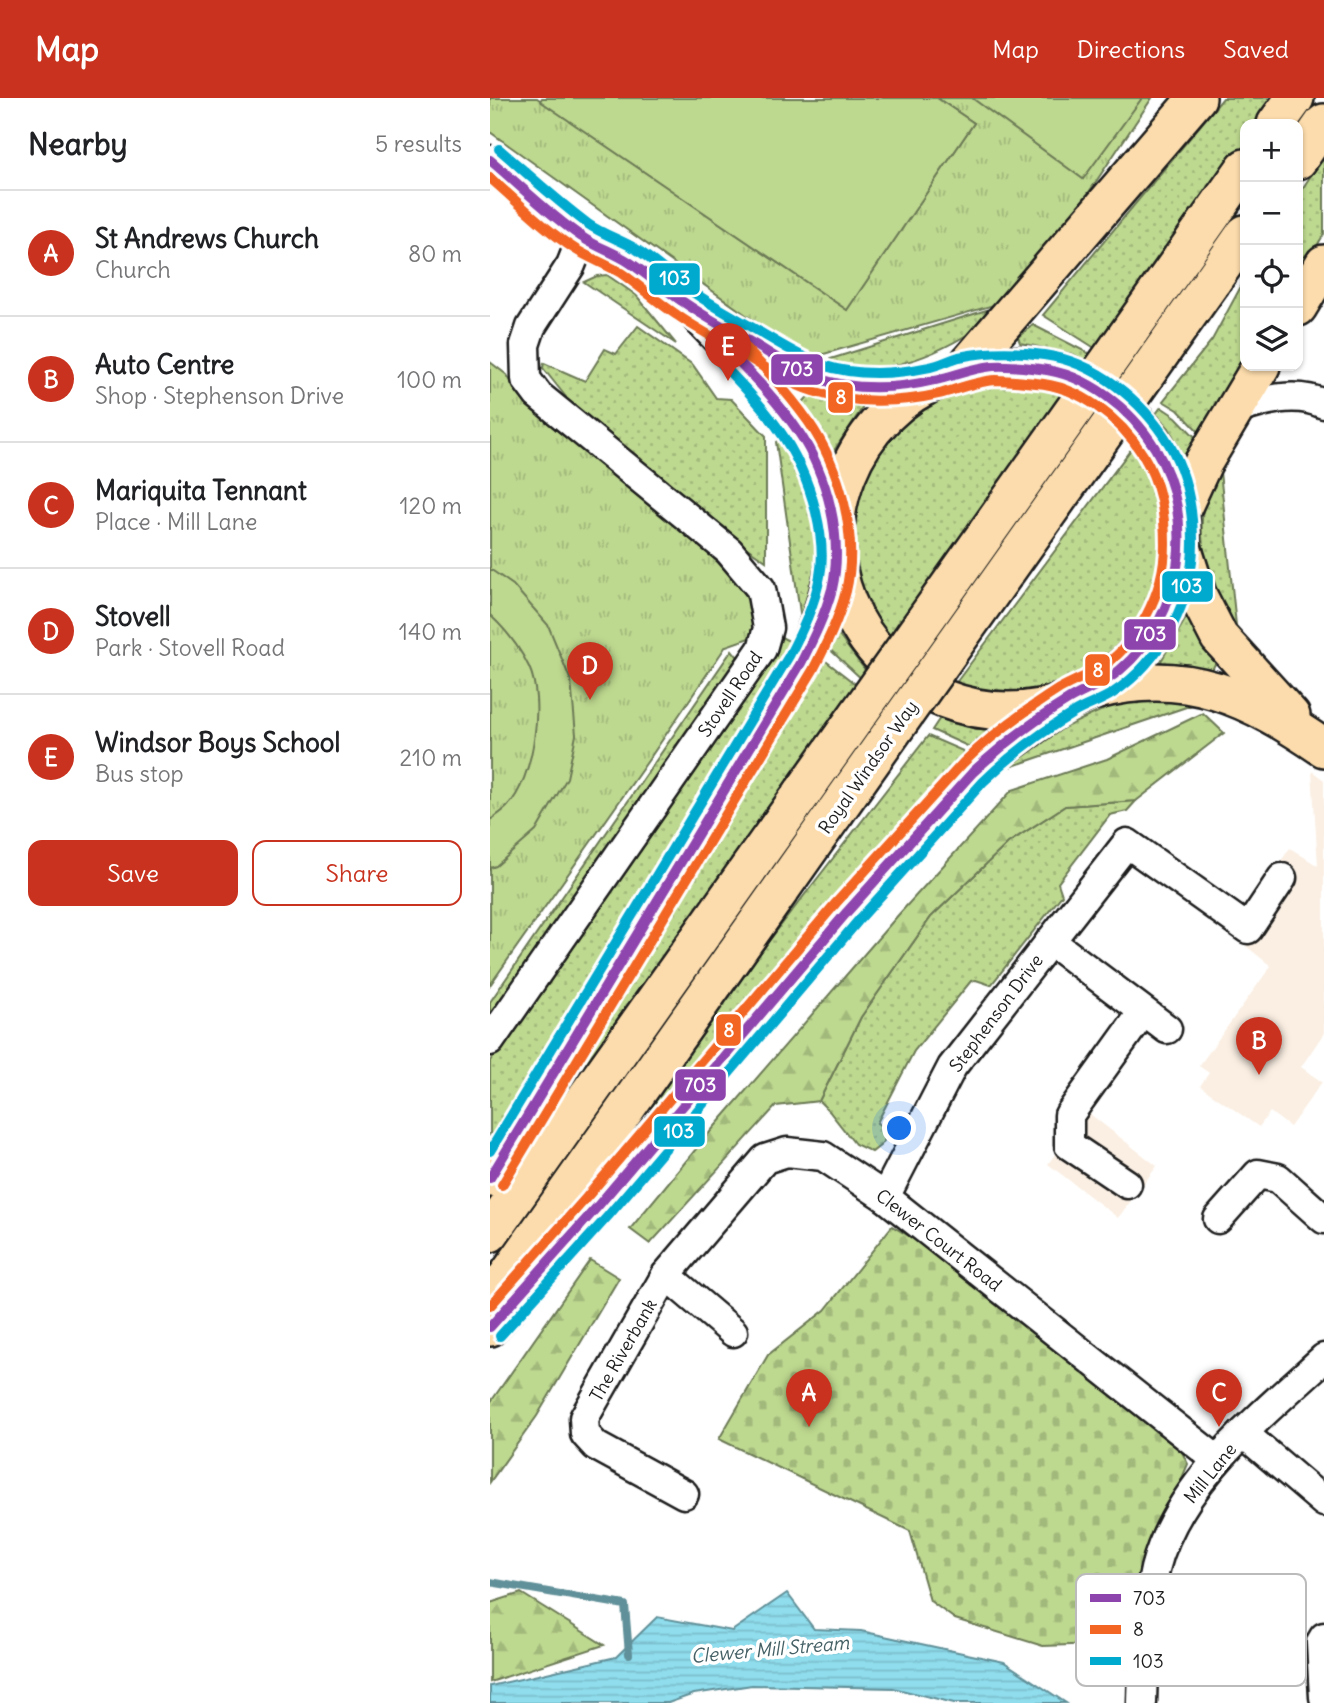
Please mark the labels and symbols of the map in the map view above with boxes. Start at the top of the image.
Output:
line badge: 103 [648,262,701,296]
text: 103 [660,266,690,290]
pin: E [705,323,751,381]
line badge: 703 [770,353,824,386]
text: 703 [781,357,813,381]
line badge: 8 [827,381,854,414]
text: 8 [836,385,847,409]
line badge: 103 [1161,570,1214,603]
text: 103 [1172,574,1202,598]
line badge: 703 [1123,618,1177,651]
text: 703 [1134,622,1166,646]
pin: D [567,642,613,700]
street label: Stovell Road [693,646,767,741]
line badge: 8 [1084,653,1111,687]
text: 8 [1093,658,1104,682]
street label: Royal Windsor Way [813,696,923,838]
street label: Stephenson Drive [944,950,1048,1076]
line badge: 8 [715,1013,742,1047]
pin: B [1236,1017,1282,1075]
text: 8 [724,1018,735,1042]
line badge: 703 [674,1068,727,1102]
text: 703 [684,1073,716,1097]
your location [882,1111,916,1145]
line badge: 103 [653,1115,706,1148]
text: 103 [664,1119,694,1143]
street label: Clewer Court Road [872,1184,1007,1296]
street label: The Riverbank [584,1295,662,1405]
pin: A [786,1369,832,1427]
pin: C [1196,1369,1242,1427]
street label: Mill Lane [1179,1438,1241,1508]
legend [1076,1574,1306,1686]
text: 703 [1133,1586,1166,1610]
text: 8 [1133,1617,1144,1641]
water label: Clewer Mill Stream [690,1630,850,1668]
text: 103 [1133,1649,1164,1673]

